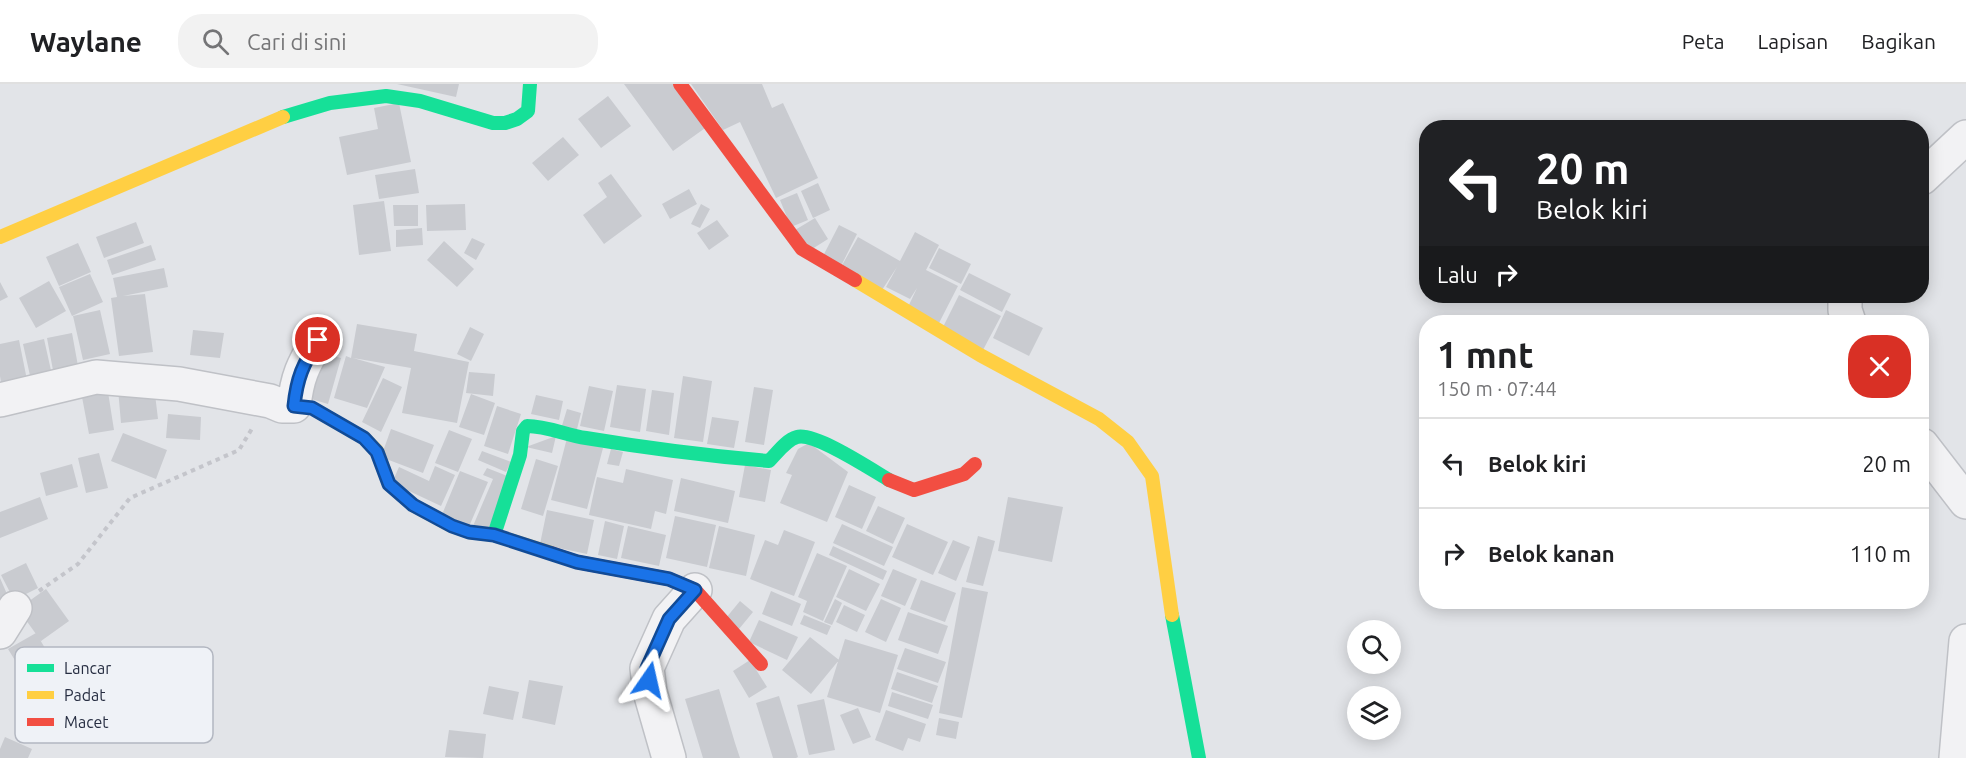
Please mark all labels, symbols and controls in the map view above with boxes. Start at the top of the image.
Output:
search box [178,14,598,68]
icon: search [199,25,232,58]
text: Waylane [30,26,142,57]
text: Cari di sini [247,29,347,54]
text: Peta [1682,29,1725,53]
text: Lapisan [1758,29,1828,53]
text: Bagikan [1861,29,1936,53]
icon: left [1437,144,1515,222]
text: 20 m [1536,145,1630,192]
text: Belok kiri [1536,194,1648,224]
icon: right [1490,258,1523,291]
text: Lalu [1437,262,1478,287]
pin [292,314,343,365]
icon: arrive [301,323,334,356]
text: 1 mnt [1437,334,1533,375]
button: close [1848,335,1911,398]
text: 150 m · 07:44 [1437,377,1557,400]
icon: left [1437,447,1470,480]
text: Belok kiri [1488,451,1586,476]
text: 20 m [1862,451,1911,476]
icon: right [1437,537,1470,570]
text: Belok kanan [1488,541,1615,566]
text: 110 m [1850,541,1911,566]
map controls [1347,620,1401,740]
button: search [1347,620,1401,674]
legend [15,647,213,743]
position arrow [617,648,681,712]
text: Lancar [64,659,111,677]
text: Padat [64,686,106,704]
button: layers [1347,686,1401,740]
text: Macet [64,713,109,731]

